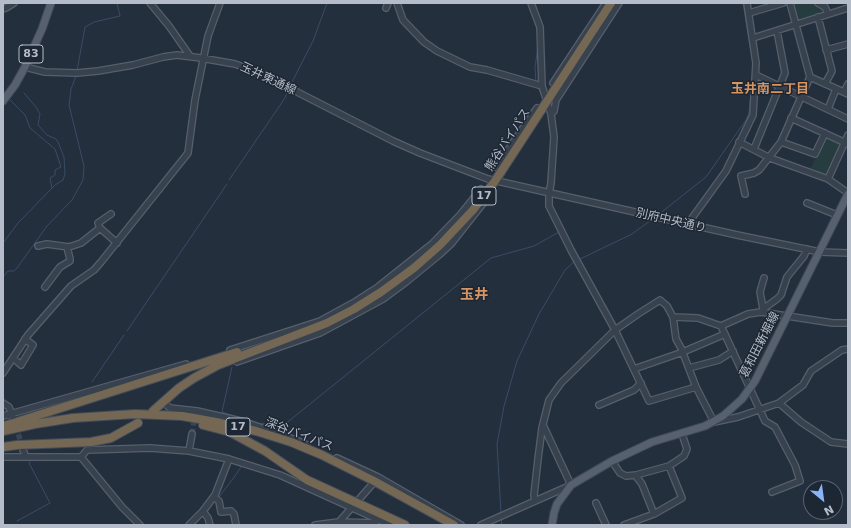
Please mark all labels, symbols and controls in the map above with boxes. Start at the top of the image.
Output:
road number: 83 [19,45,43,63]
street label: 玉井東通線 [238,60,298,98]
district label: 玉井南二丁目 [731,82,809,98]
street label: 熊谷バイパス [482,106,534,174]
road number: 17 [472,187,496,205]
street label: 別府中央通り [634,206,708,236]
district label: 玉井 [460,287,488,303]
street label: 葛和田新堀線 [737,310,783,380]
street label: 深谷バイパス [263,415,335,455]
road number: 17 [226,418,250,436]
north arrow [803,480,843,520]
text: N [821,502,836,518]

